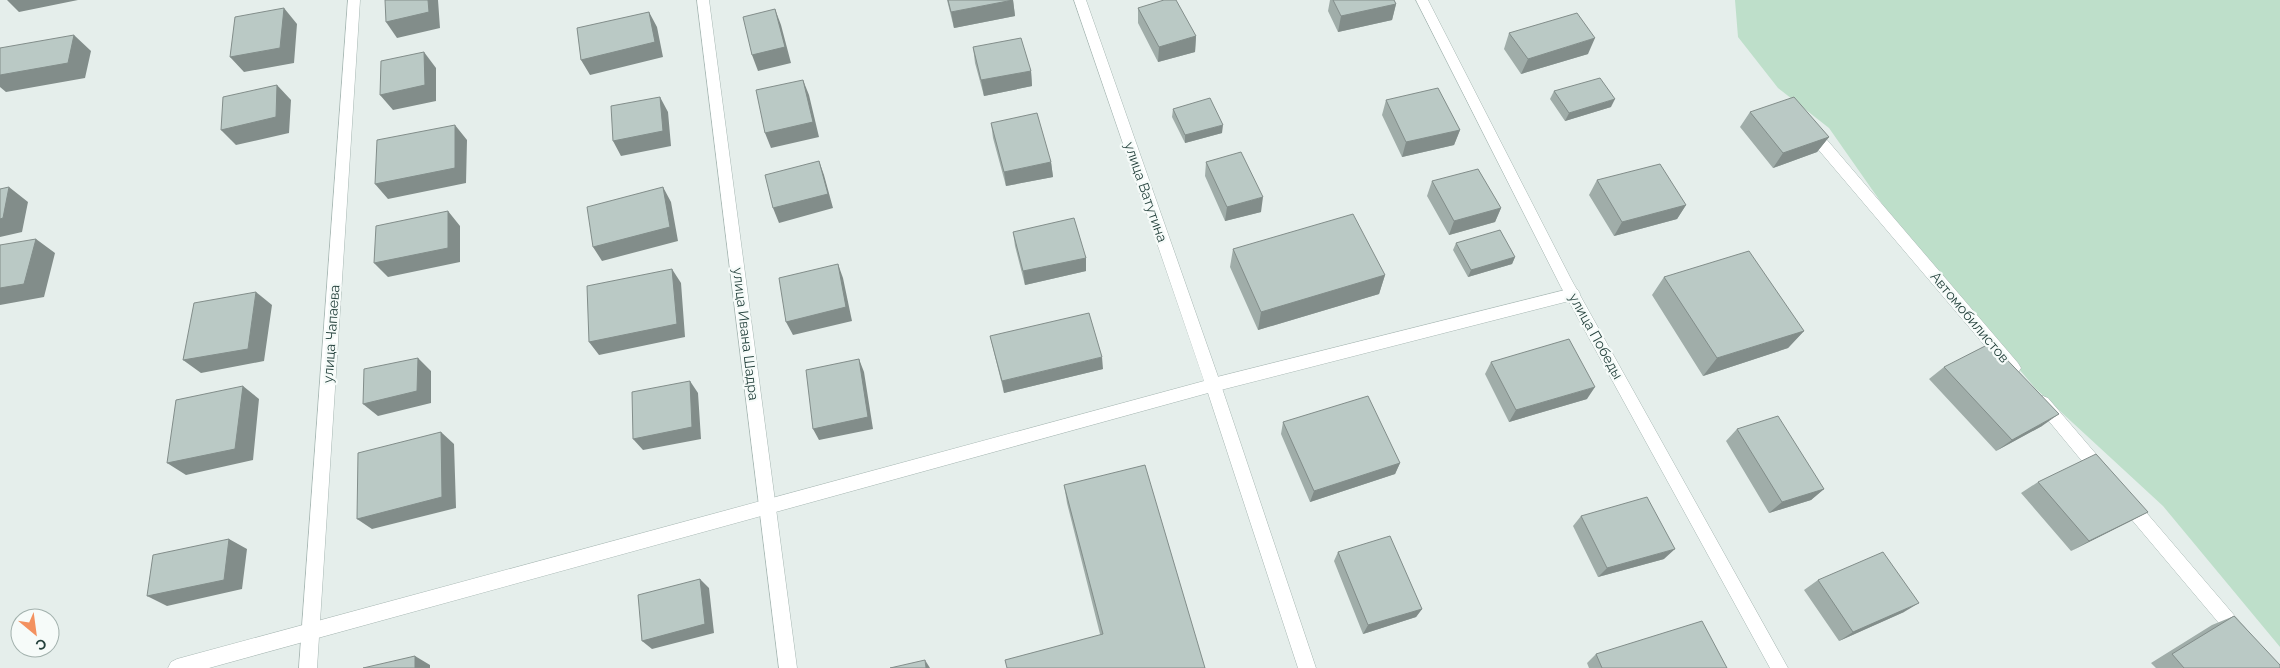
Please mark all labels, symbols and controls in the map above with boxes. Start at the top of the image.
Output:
street label: улица Ватутина [1121,140,1171,244]
street label: улица Ивана Шадра [730,267,762,401]
street label: Автомобилистов [1927,268,2013,366]
street label: улица Чапаева [320,284,342,384]
street label: улица Победы [1566,290,1626,382]
north arrow [10,608,60,658]
text: С [33,635,49,654]

